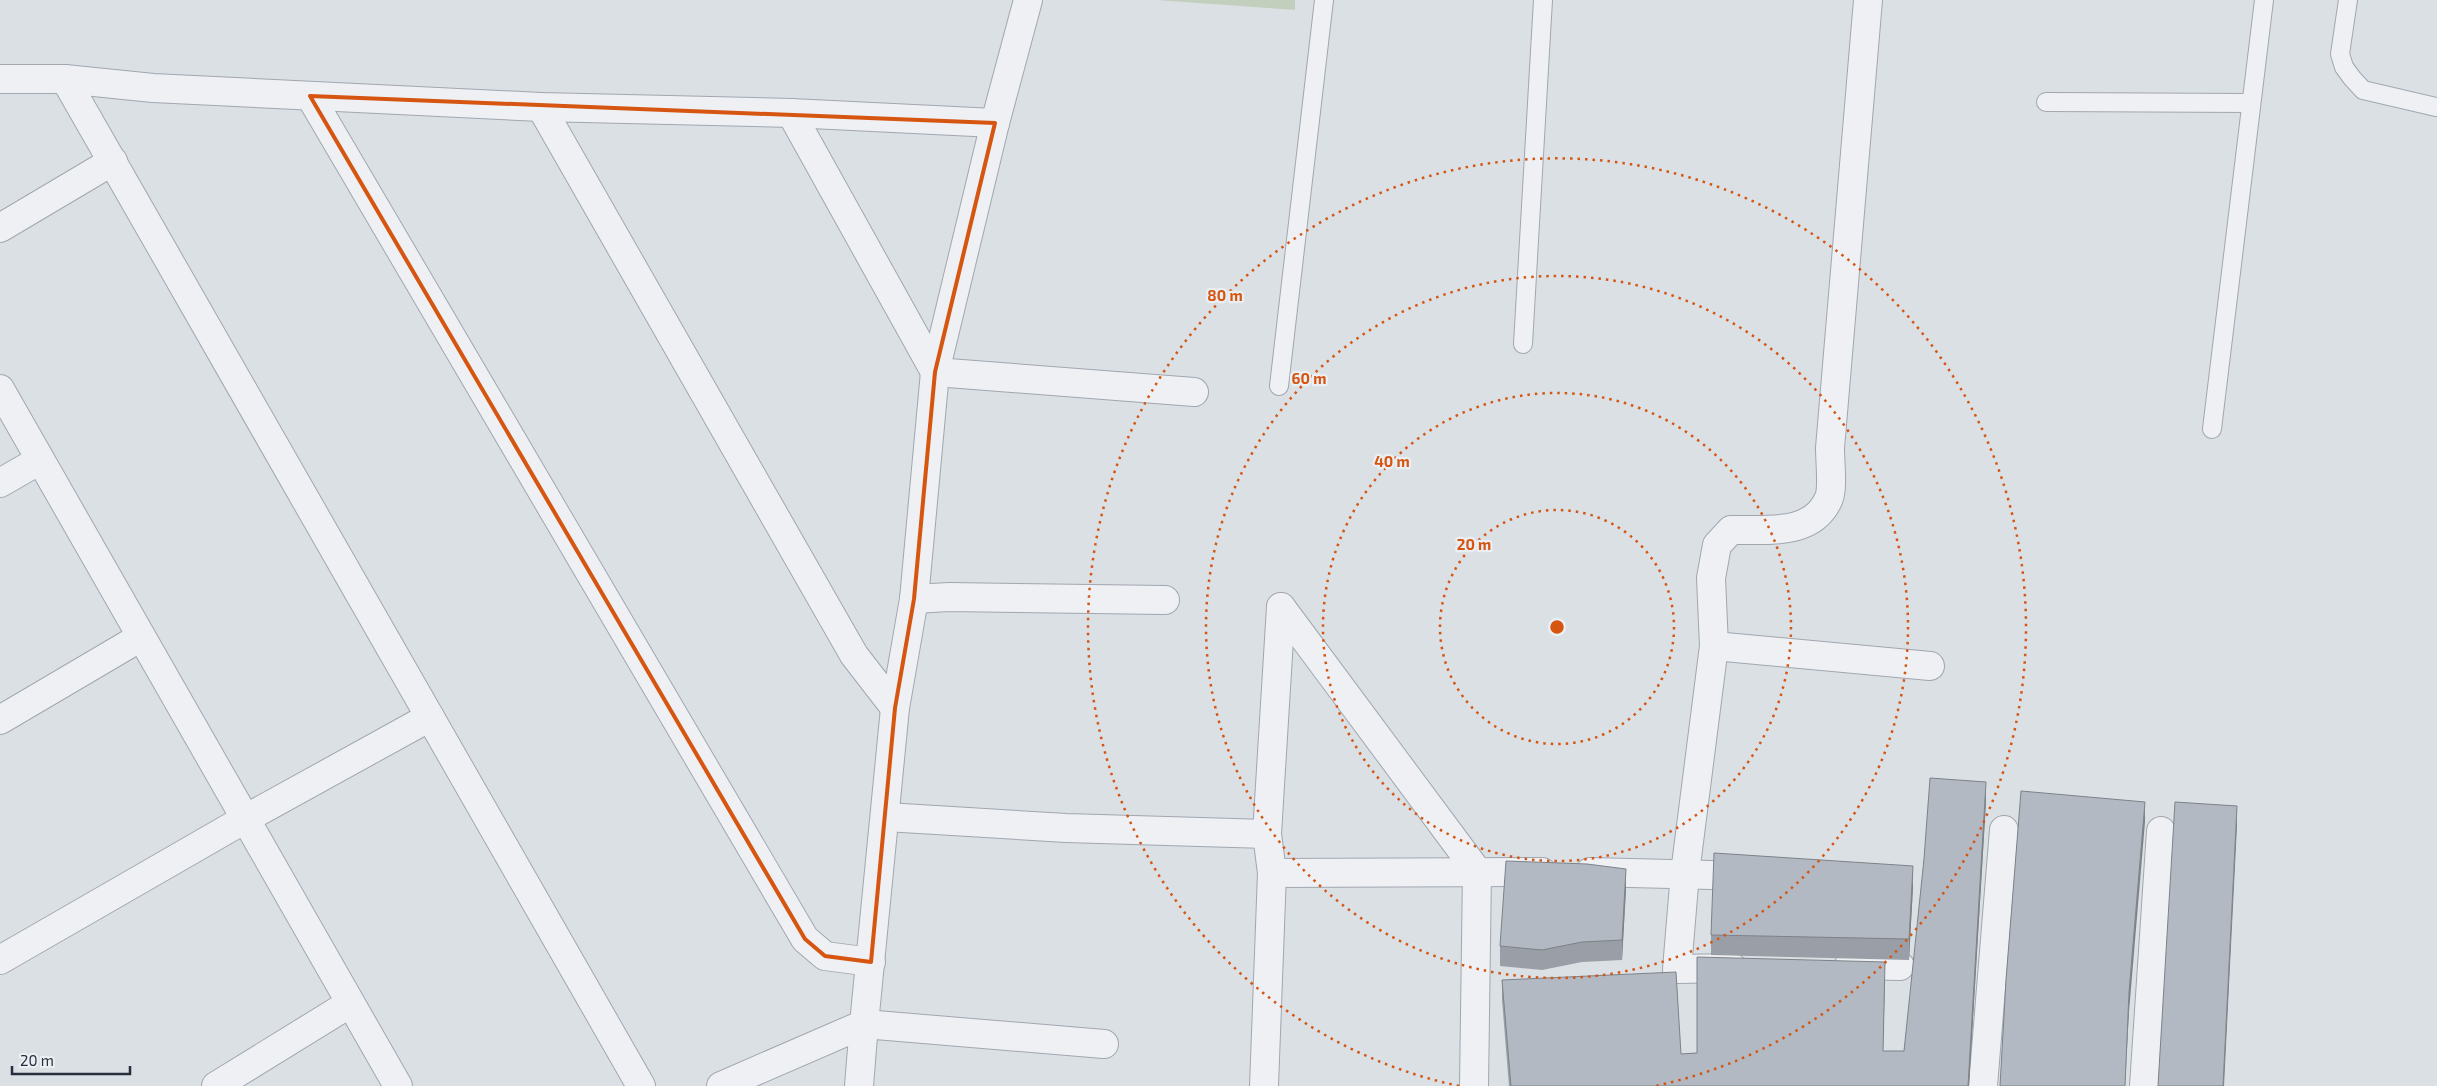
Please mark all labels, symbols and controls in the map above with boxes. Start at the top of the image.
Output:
text: 80 m [1207,286,1243,304]
text: 60 m [1292,369,1326,387]
text: 40 m [1374,452,1410,470]
text: 20 m [1457,535,1491,553]
centre of rings [1548,618,1566,636]
scale bar [12,1044,130,1076]
text: 20 m [20,1051,54,1069]

